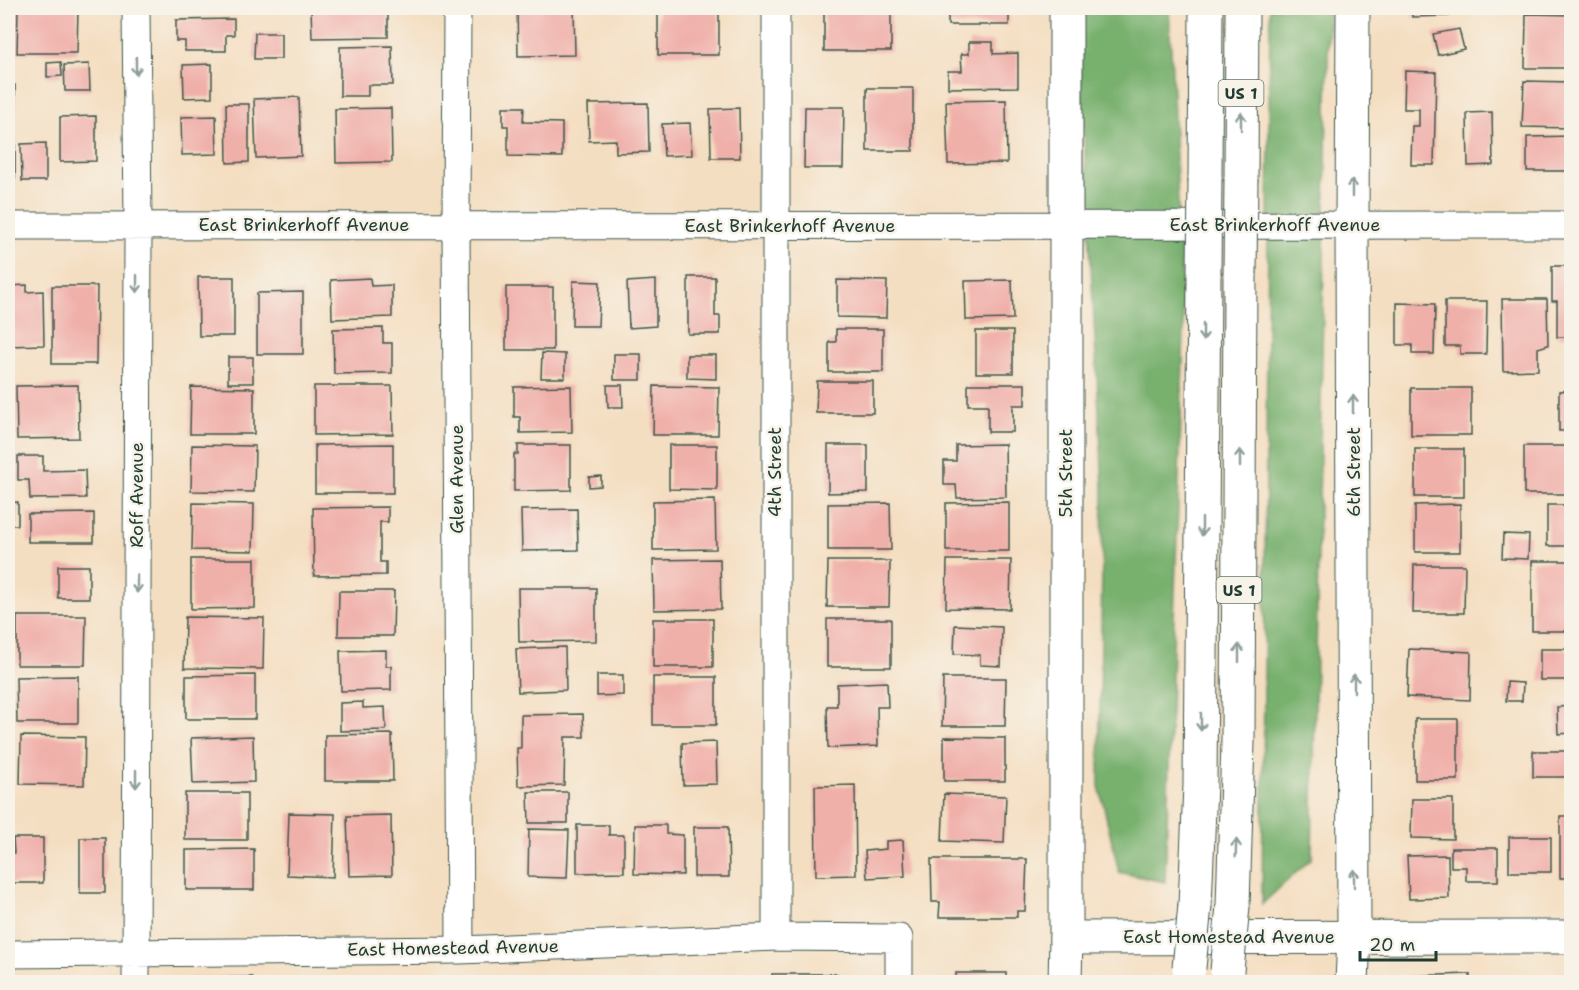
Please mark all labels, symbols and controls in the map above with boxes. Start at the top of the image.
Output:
one-way arrow [131,55,142,75]
road number: US 1 [1218,80,1264,106]
one-way arrow [1235,111,1247,131]
one-way arrow [1346,179,1358,199]
street label: East Brinkerhoff Avenue [199,213,410,237]
street label: East Brinkerhoff Avenue [1170,213,1381,237]
street label: East Brinkerhoff Avenue [685,214,896,238]
one-way arrow [132,273,143,293]
one-way arrow [1197,322,1209,342]
one-way arrow [1347,395,1359,415]
street label: Glen Avenue [445,424,469,534]
street label: 4th Street [763,427,787,517]
street label: 6th Street [1342,427,1366,517]
street label: 5th Street [1054,428,1078,517]
street label: Roff Avenue [125,442,149,548]
one-way arrow [1234,449,1246,469]
one-way arrow [1196,516,1208,536]
one-way arrow [131,573,143,593]
road number: US 1 [1216,577,1262,603]
one-way arrow [1233,644,1245,664]
one-way arrow [1348,674,1360,694]
one-way arrow [1195,711,1207,731]
one-way arrow [130,768,142,788]
one-way arrow [1230,839,1242,859]
one-way arrow [1348,869,1360,889]
scale bar [1360,924,1436,962]
street label: East Homestead Avenue [1123,925,1335,949]
text: 20 m [1369,933,1415,957]
street label: East Homestead Avenue [347,934,559,962]

